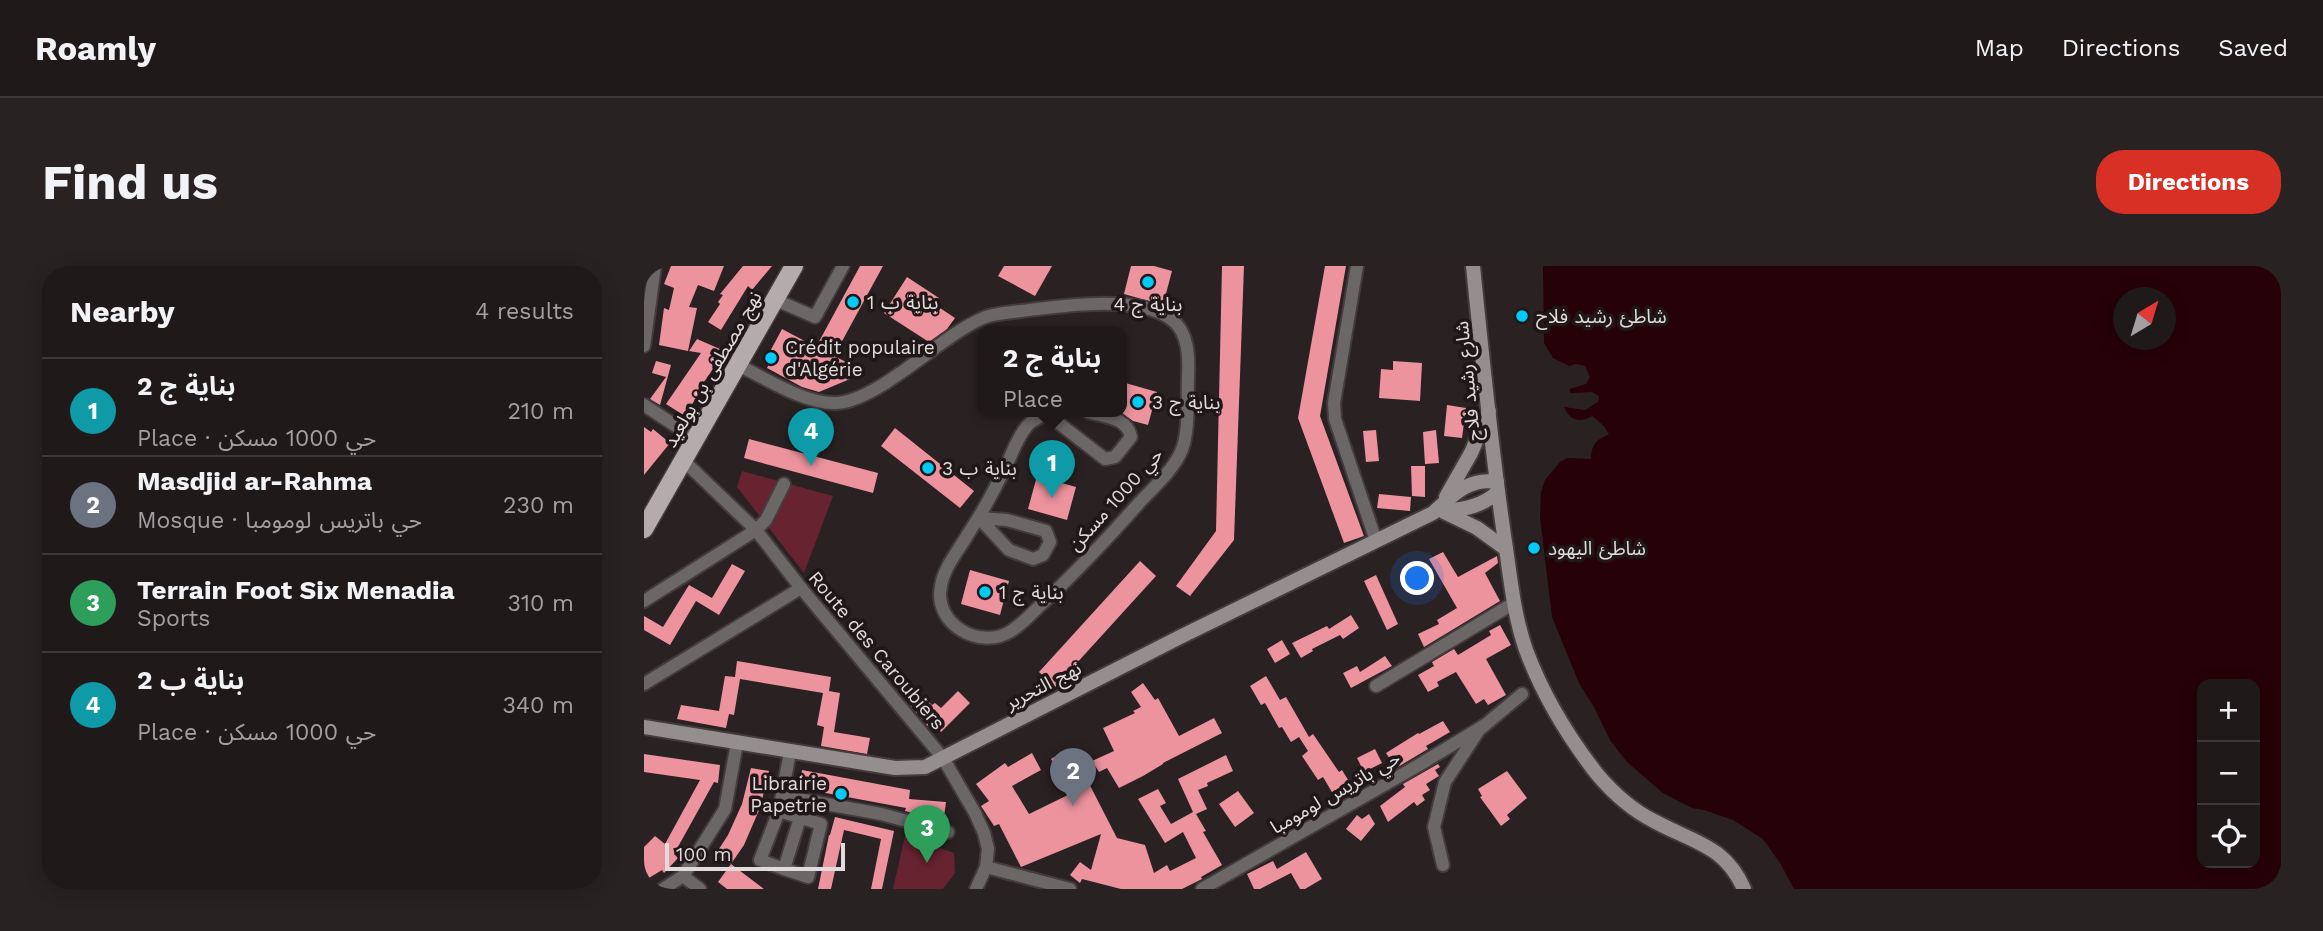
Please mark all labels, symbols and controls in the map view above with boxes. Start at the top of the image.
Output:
text: Roamly [35,29,156,68]
text: Map [1975,34,2024,62]
text: Directions [2062,34,2180,62]
text: Saved [2218,34,2288,62]
button: Directions [2096,150,2281,214]
text: Find us [42,153,218,211]
marker: بناية ج 4 [1140,274,1156,290]
street label: نهج مصطفى بن بولعيد [658,287,769,453]
north arrow [2113,287,2176,350]
place label: بناية ب 1 [867,291,938,314]
place label: بناية ج 4 [1114,293,1182,318]
text: Nearby [70,294,175,329]
marker: بناية ب 1 [845,294,861,310]
text: 4 results [475,298,574,325]
place label: شاطئ رشيد فلاح [1536,305,1667,330]
marker: شاطئ رشيد فلاح [1514,308,1530,324]
street label: شارع رشيد فلاح [1450,320,1487,442]
popup [977,326,1127,417]
place label: Crédit populaire d'Algérie [785,336,935,381]
text: بناية ج 2 [1003,343,1101,373]
marker: Crédit populaire d'Algérie [763,350,779,366]
text: بناية ج 2 [137,371,236,401]
text: Place [1003,386,1063,413]
place label: بناية ج 3 [1152,391,1220,416]
marker: بناية ج 3 [1130,394,1146,410]
text: 1 [88,398,98,425]
text: 210 m [508,398,574,425]
pin: 4 [788,408,834,466]
text: Place · حي 1000 مسكن [137,425,376,452]
pin: 1 [1029,440,1075,498]
street label: حي 1000 مسكن [1063,443,1170,558]
place label: بناية ب 3 [942,457,1017,480]
marker: بناية ب 3 [920,460,936,476]
text: Masdjid ar-Rahma [137,466,372,496]
text: 2 [86,492,100,519]
text: 230 m [503,492,574,519]
text: Mosque · حي باتريس لومومبا [137,507,422,534]
place label: شاطئ اليهود [1548,537,1646,560]
marker: شاطئ اليهود [1526,540,1542,556]
your location [1400,561,1434,595]
street label: Route des Caroubiers [804,566,950,734]
text: Terrain Foot Six Menadia [137,575,455,605]
place label: بناية ج 1 [999,581,1064,606]
marker: بناية ج 1 [977,584,993,600]
text: 3 [86,590,100,617]
text: 310 m [508,590,574,617]
text: Sports [137,605,210,632]
street label: نهج التحرير [1000,657,1087,718]
text: بناية ب 2 [137,665,244,695]
map controls [2197,679,2260,868]
button: + [2197,679,2260,742]
text: 4 [86,692,100,719]
text: 340 m [502,692,574,719]
text: Place · حي 1000 مسكن [137,719,376,746]
button: − [2197,742,2260,805]
street label: حي باتريس لومومبا [1266,746,1406,842]
pin: 2 [1050,748,1096,806]
place label: Librairie Papetrie [750,772,827,817]
marker: Librairie Papetrie [833,786,849,802]
pin: 3 [904,805,950,863]
button: locate [2197,805,2260,868]
scale bar [665,840,845,872]
text: 100 m [676,843,732,866]

